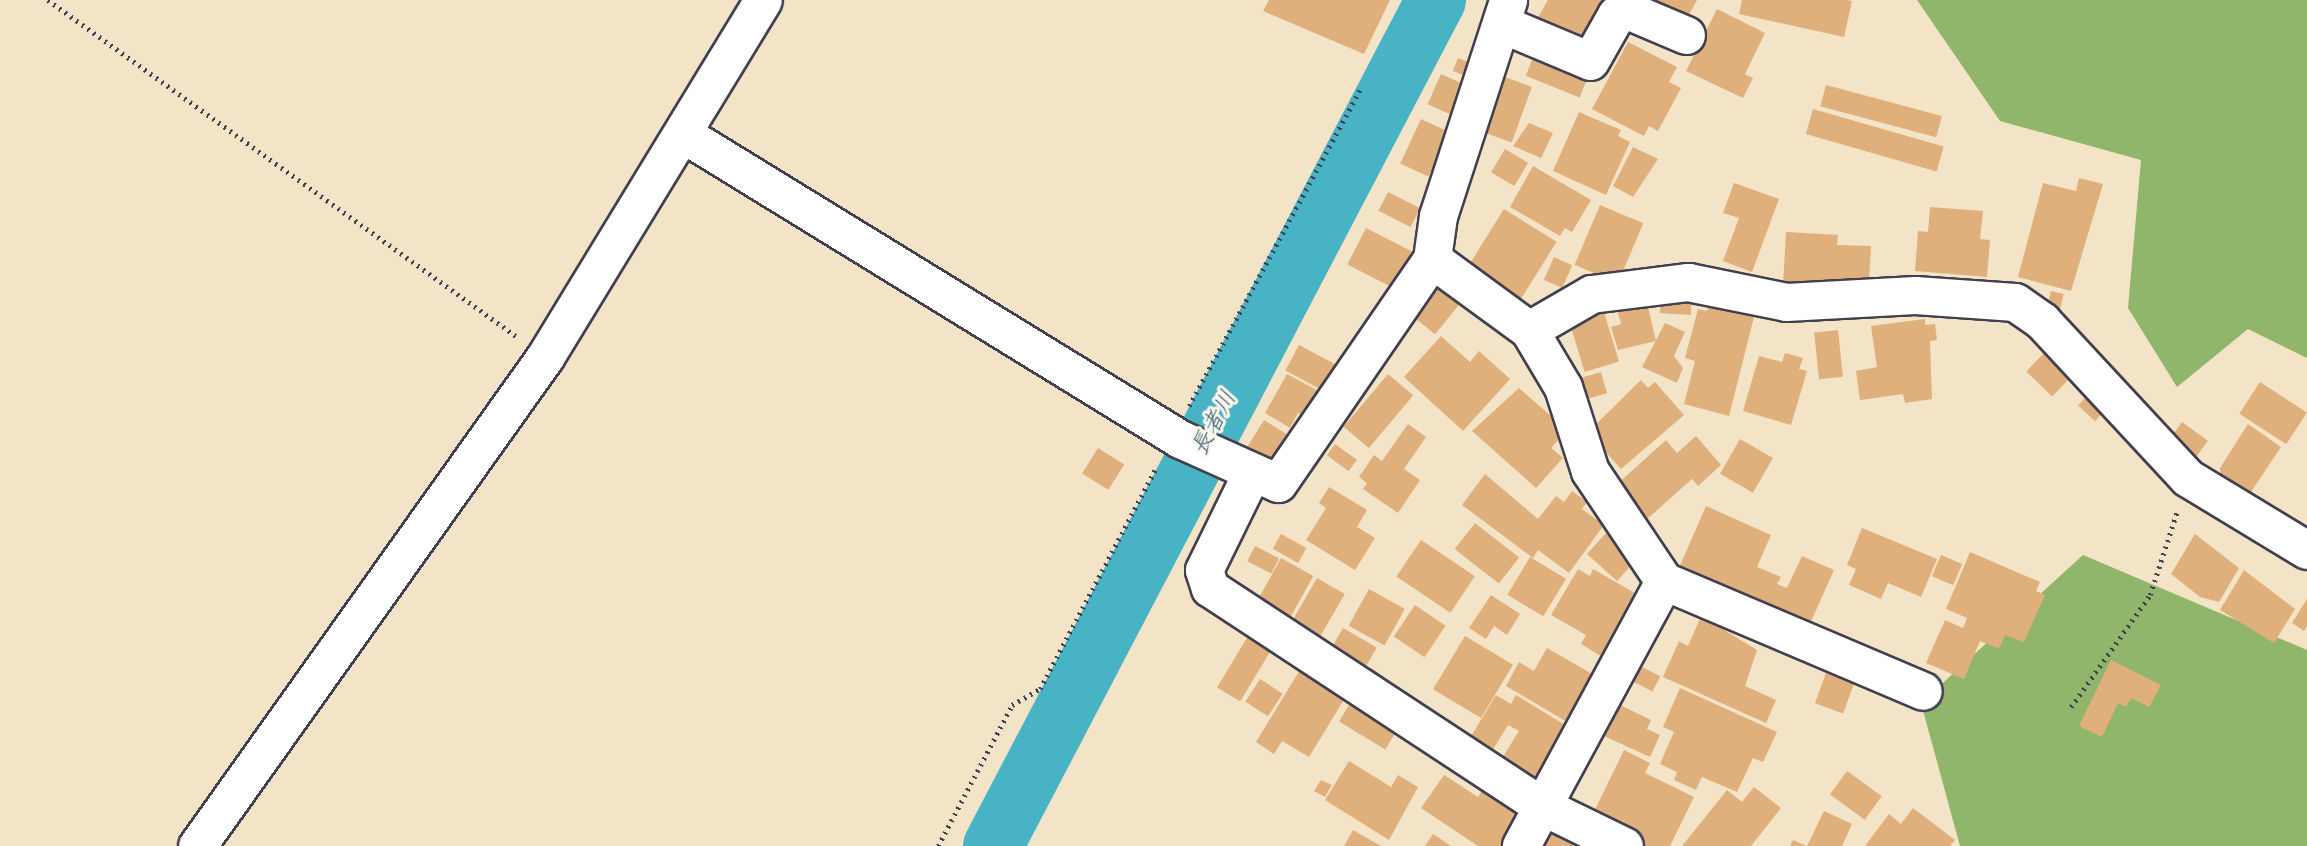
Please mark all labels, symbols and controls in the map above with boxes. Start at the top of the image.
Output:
water label: 長者川 [1186,386,1242,460]

